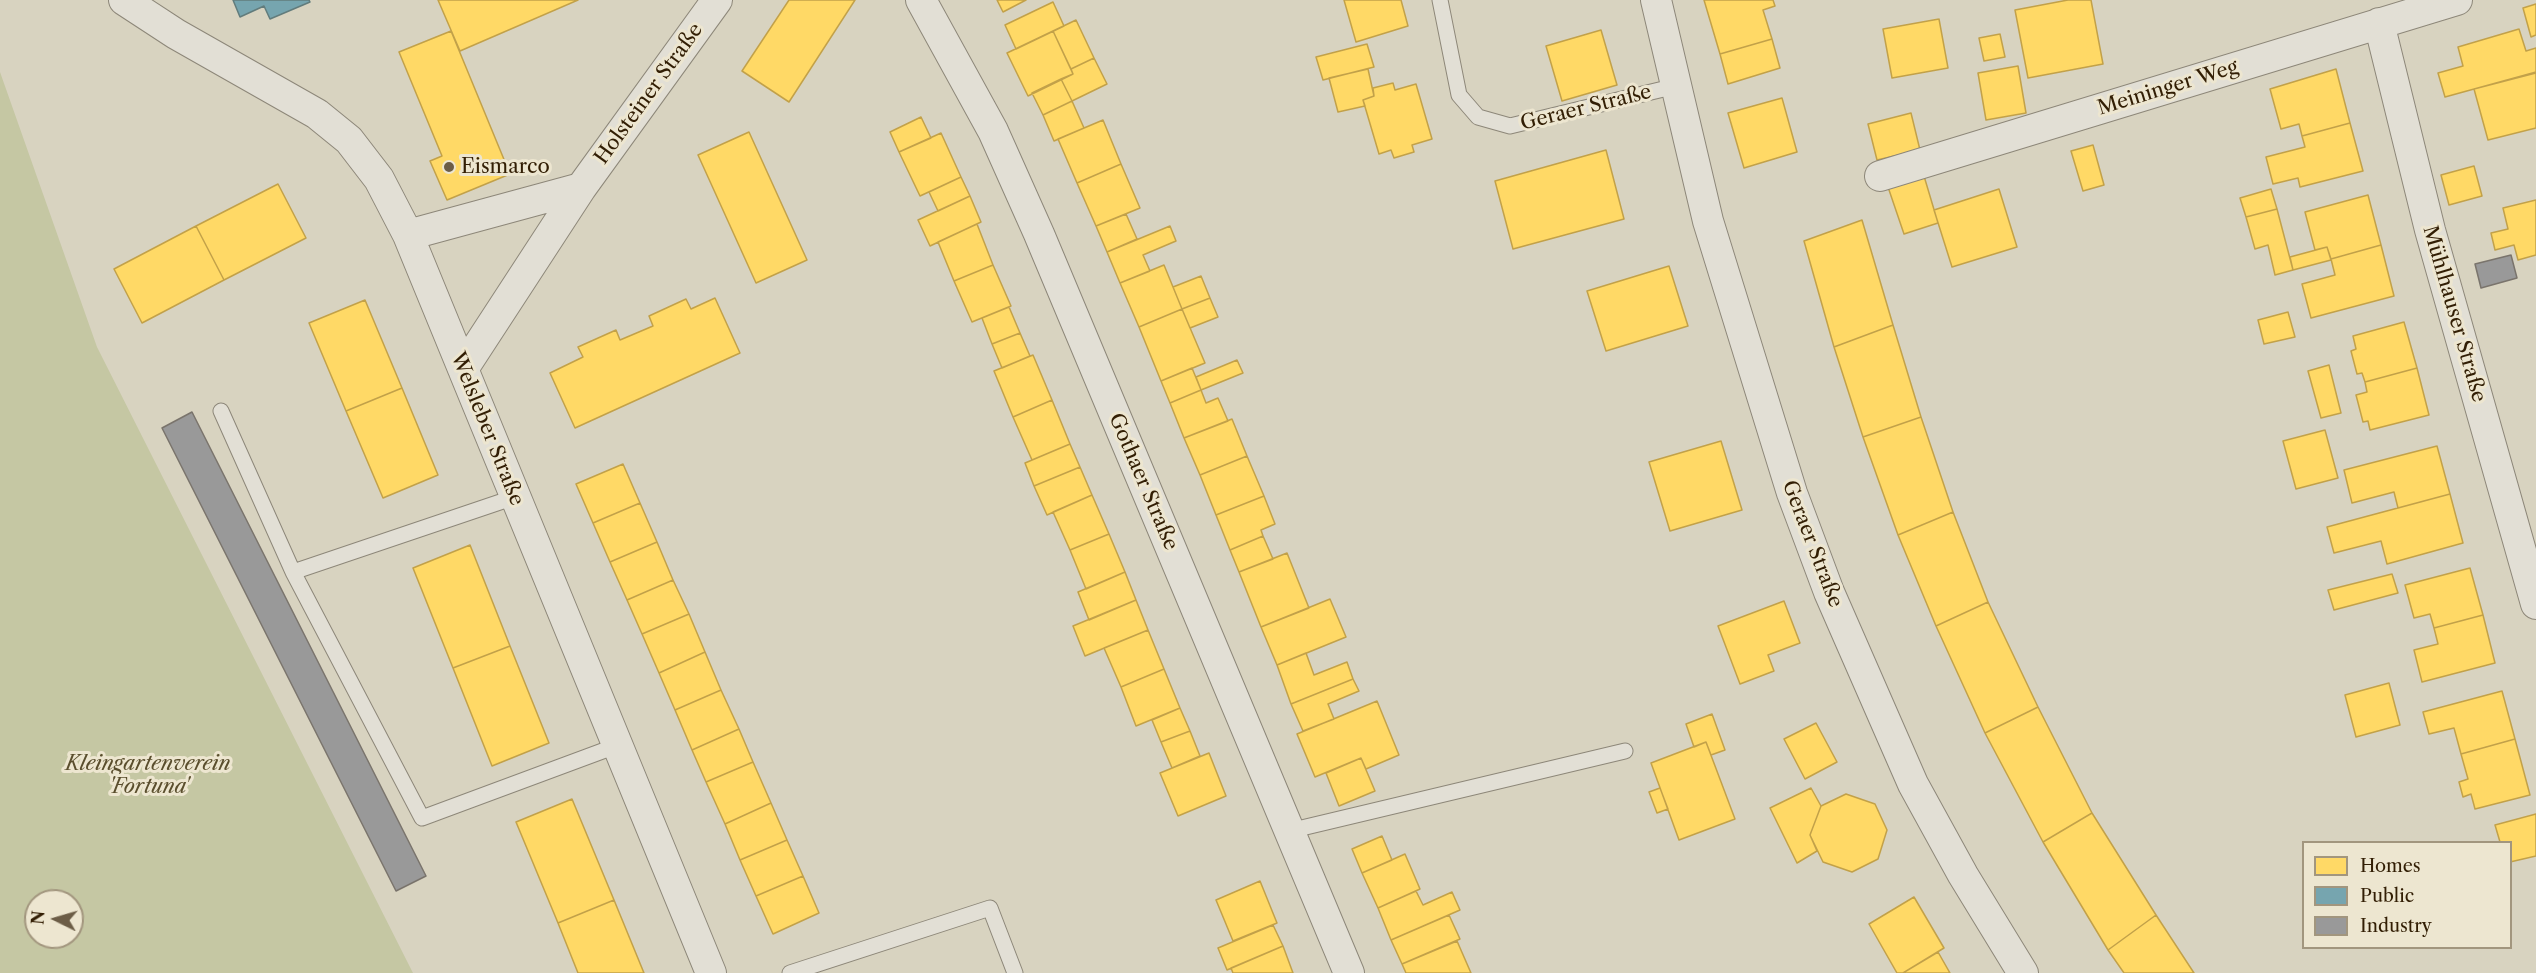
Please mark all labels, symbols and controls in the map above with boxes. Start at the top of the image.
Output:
street label: Holsteiner Straße [590,19,708,169]
street label: Meininger Weg [2095,55,2241,121]
street label: Geraer Straße [1518,80,1654,136]
place label: Eismarco [461,155,550,179]
marker: Eismarco [442,160,456,174]
street label: Mühlhauser Straße [2417,223,2491,405]
street label: Welsleber Straße [445,349,529,509]
street label: Gothaer Straße [1103,410,1183,554]
street label: Geraer Straße [1777,477,1847,611]
park label: Kleingartenverein 'Fortuna' [65,752,231,799]
legend [2302,841,2512,949]
text: Homes [2360,855,2421,877]
text: Public [2360,885,2414,907]
north arrow [24,889,84,949]
text: N [27,910,49,925]
text: Industry [2360,915,2432,937]

